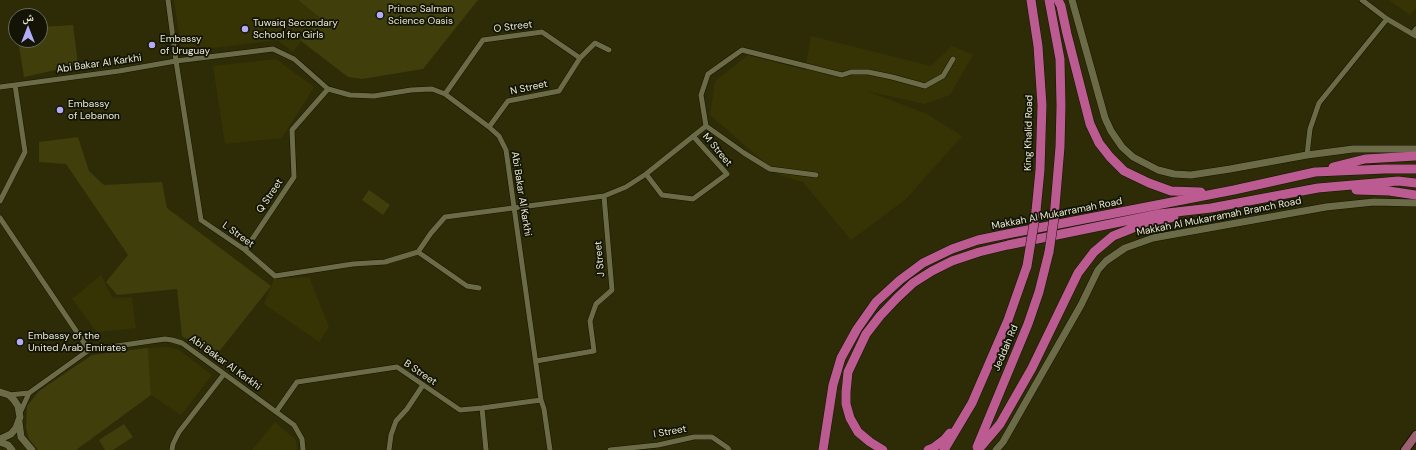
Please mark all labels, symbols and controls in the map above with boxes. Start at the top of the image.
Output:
place label: Prince Salman Science Oasis [388,3,453,26]
north arrow [8,8,48,48]
text: ش [22,10,34,24]
marker: Prince Salman Science Oasis [375,10,385,20]
place label: Tuwaiq Secondary School for Girls [253,17,338,40]
street label: O Street [493,19,533,35]
marker: Tuwaiq Secondary School for Girls [240,24,250,34]
place label: Embassy of Uruguay [160,33,210,56]
marker: Embassy of Uruguay [147,40,157,50]
street label: Abi Bakar Al Karkhi [56,52,142,76]
street label: N Street [509,78,549,98]
street label: King Khalid Road [1022,95,1036,171]
place label: Embassy of Lebanon [68,98,120,122]
marker: Embassy of Lebanon [55,105,65,115]
street label: M Street [700,131,734,169]
street label: Abi Bakar Al Karkhi [508,151,534,237]
street label: Q Street [254,177,286,215]
street label: Makkah Al Mukarramah Road [991,195,1123,233]
street label: Makkah Al Mukarramah Branch Road [1136,195,1302,239]
street label: L Street [220,219,256,251]
street label: J Street [592,241,608,277]
street label: Jeddah Rd [991,323,1021,373]
place label: Embassy of the United Arab Emirates [28,330,126,354]
street label: Abi Bakar Al Karkhi [187,333,263,393]
marker: Embassy of the United Arab Emirates [15,337,25,347]
street label: B Street [401,358,439,388]
street label: I Street [653,423,687,441]

